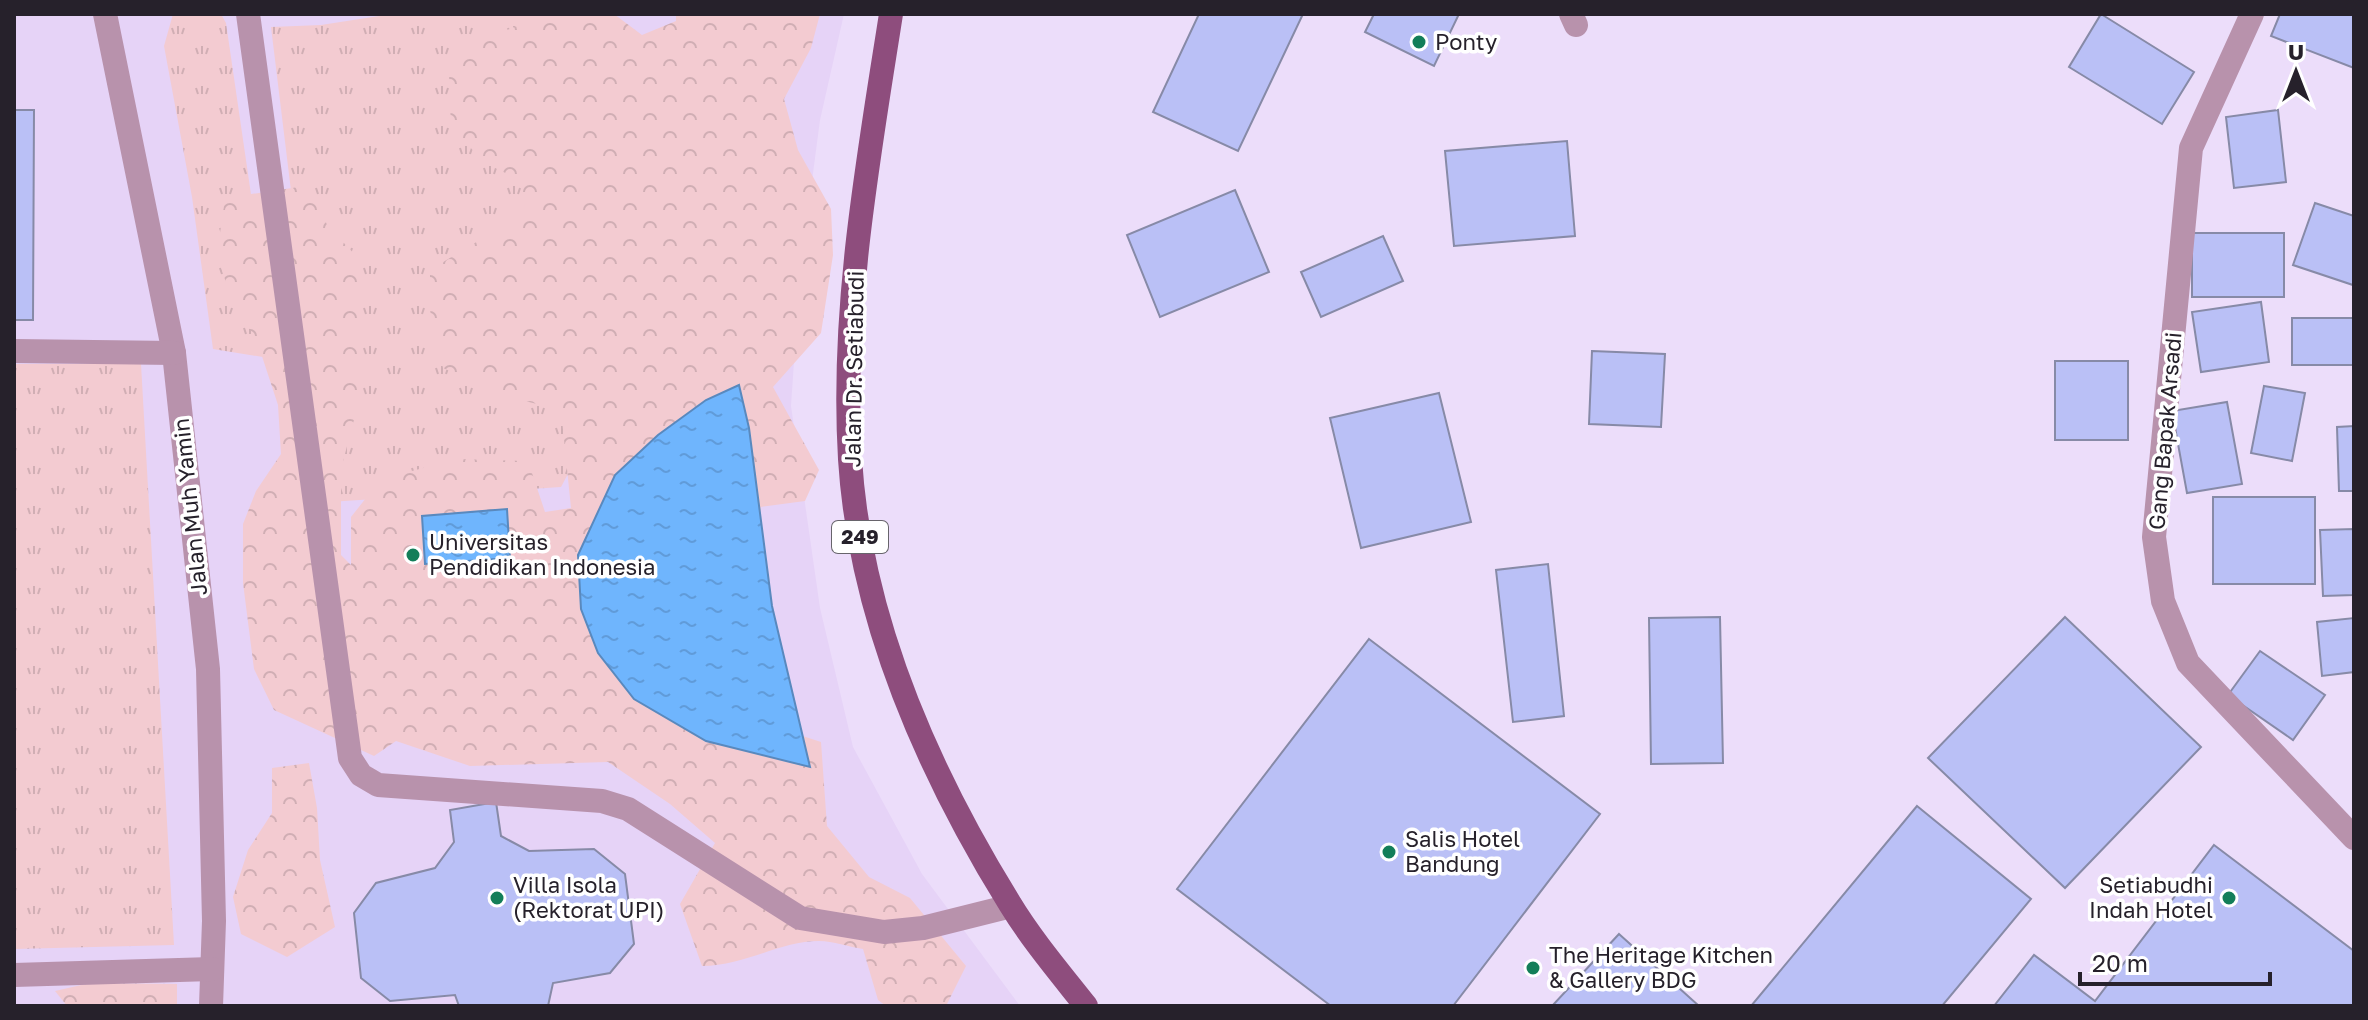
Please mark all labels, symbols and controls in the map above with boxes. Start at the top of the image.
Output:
place label: Ponty [1435,28,1497,55]
north arrow [2256,32,2336,112]
marker: Ponty [1410,33,1428,51]
text: U [2288,38,2304,65]
street label: Jalan Dr. Setiabudi [838,270,869,468]
street label: Gang Bapak Arsadi [2142,331,2187,531]
street label: Jalan Muh Yamin [167,417,212,597]
road number: 249 [832,521,888,553]
place label: Universitas Pendidikan Indonesia [429,528,655,580]
marker: Universitas Pendidikan Indonesia [404,546,422,564]
place label: Salis Hotel Bandung [1405,825,1520,877]
marker: Salis Hotel Bandung [1380,843,1398,861]
place label: Villa Isola (Rektorat UPI) [513,871,664,923]
place label: Setiabudhi Indah Hotel [2089,871,2213,923]
marker: Villa Isola (Rektorat UPI) [488,889,506,907]
marker: Setiabudhi Indah Hotel [2220,889,2238,907]
scale bar [2080,936,2270,986]
place label: The Heritage Kitchen & Gallery BDG [1549,941,1773,993]
text: 20 m [2092,948,2148,977]
marker: The Heritage Kitchen & Gallery BDG [1524,959,1542,977]

